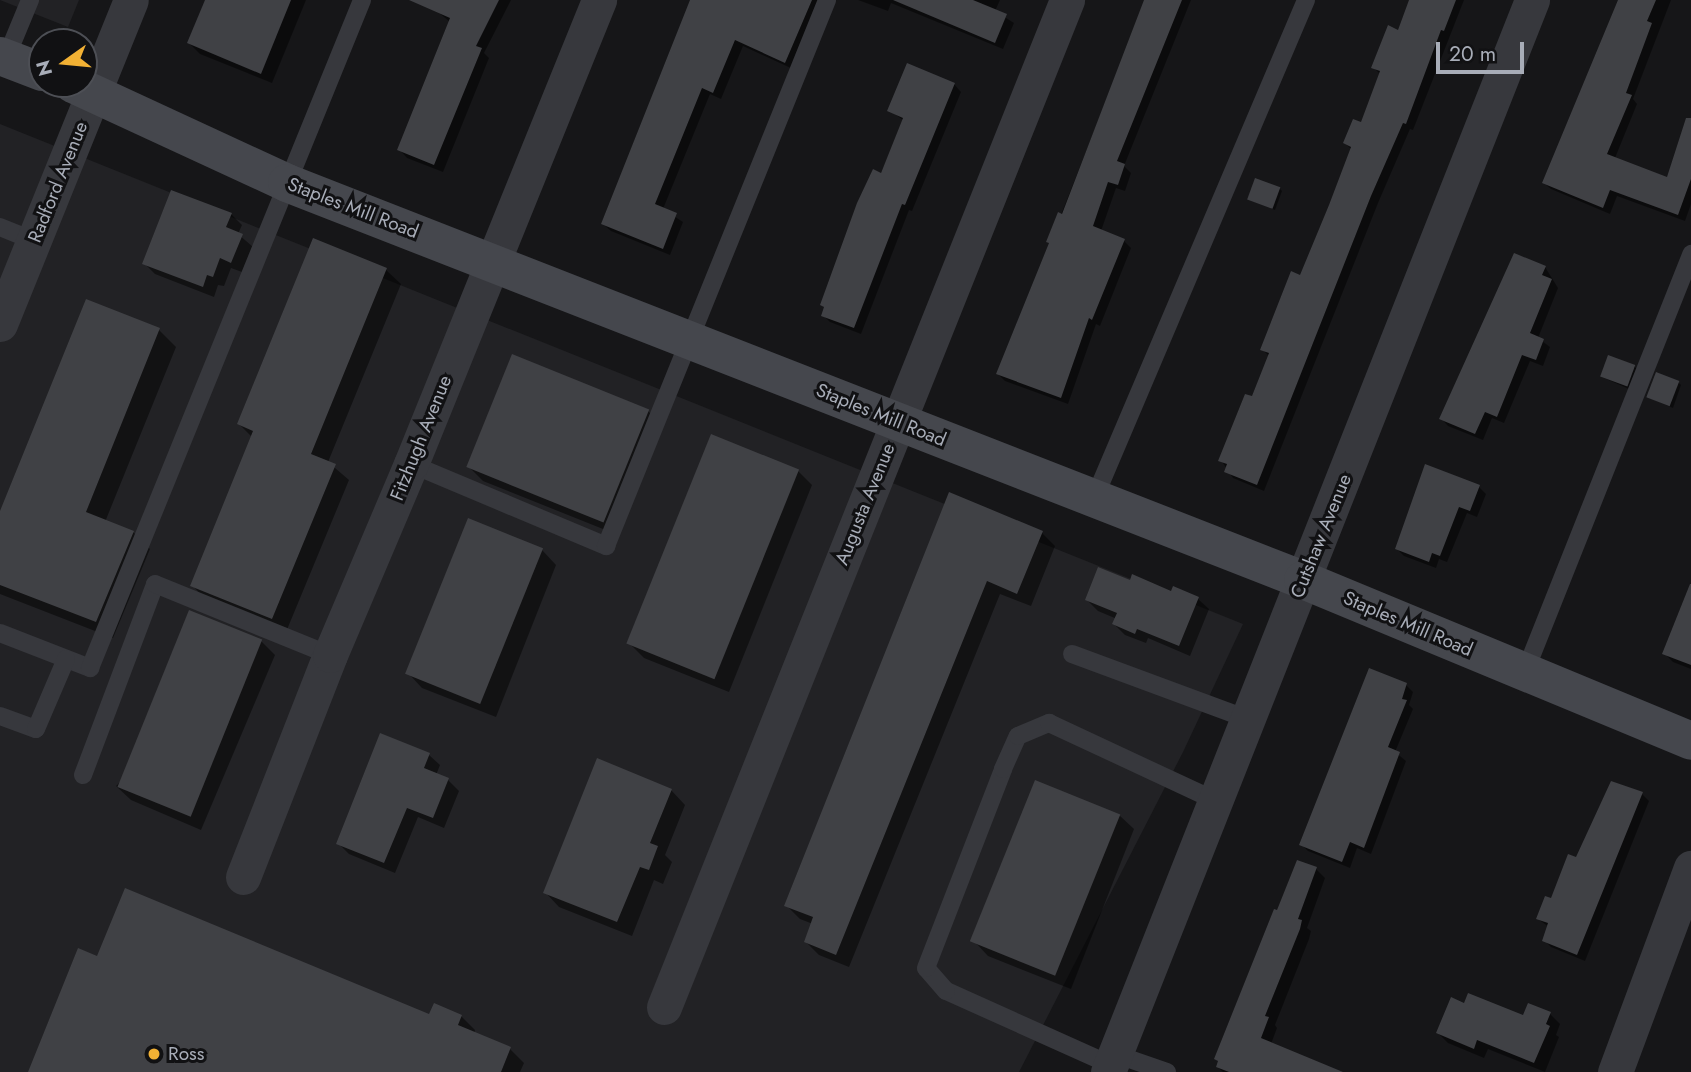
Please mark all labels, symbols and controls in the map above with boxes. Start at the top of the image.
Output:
north arrow [28,28,98,98]
scale bar [1439,28,1526,72]
text: 20 m [1449,39,1496,69]
text: N [29,57,59,79]
street label: Radford Avenue [23,118,93,246]
street label: Staples Mill Road [284,173,422,243]
street label: Fitzhugh Avenue [385,372,457,504]
street label: Staples Mill Road [813,379,949,451]
street label: Augusta Avenue [830,440,900,568]
street label: Cutshaw Avenue [1286,471,1356,601]
street label: Staples Mill Road [1340,587,1476,661]
place label: Ross [168,1043,204,1065]
marker: Ross [146,1046,162,1062]

